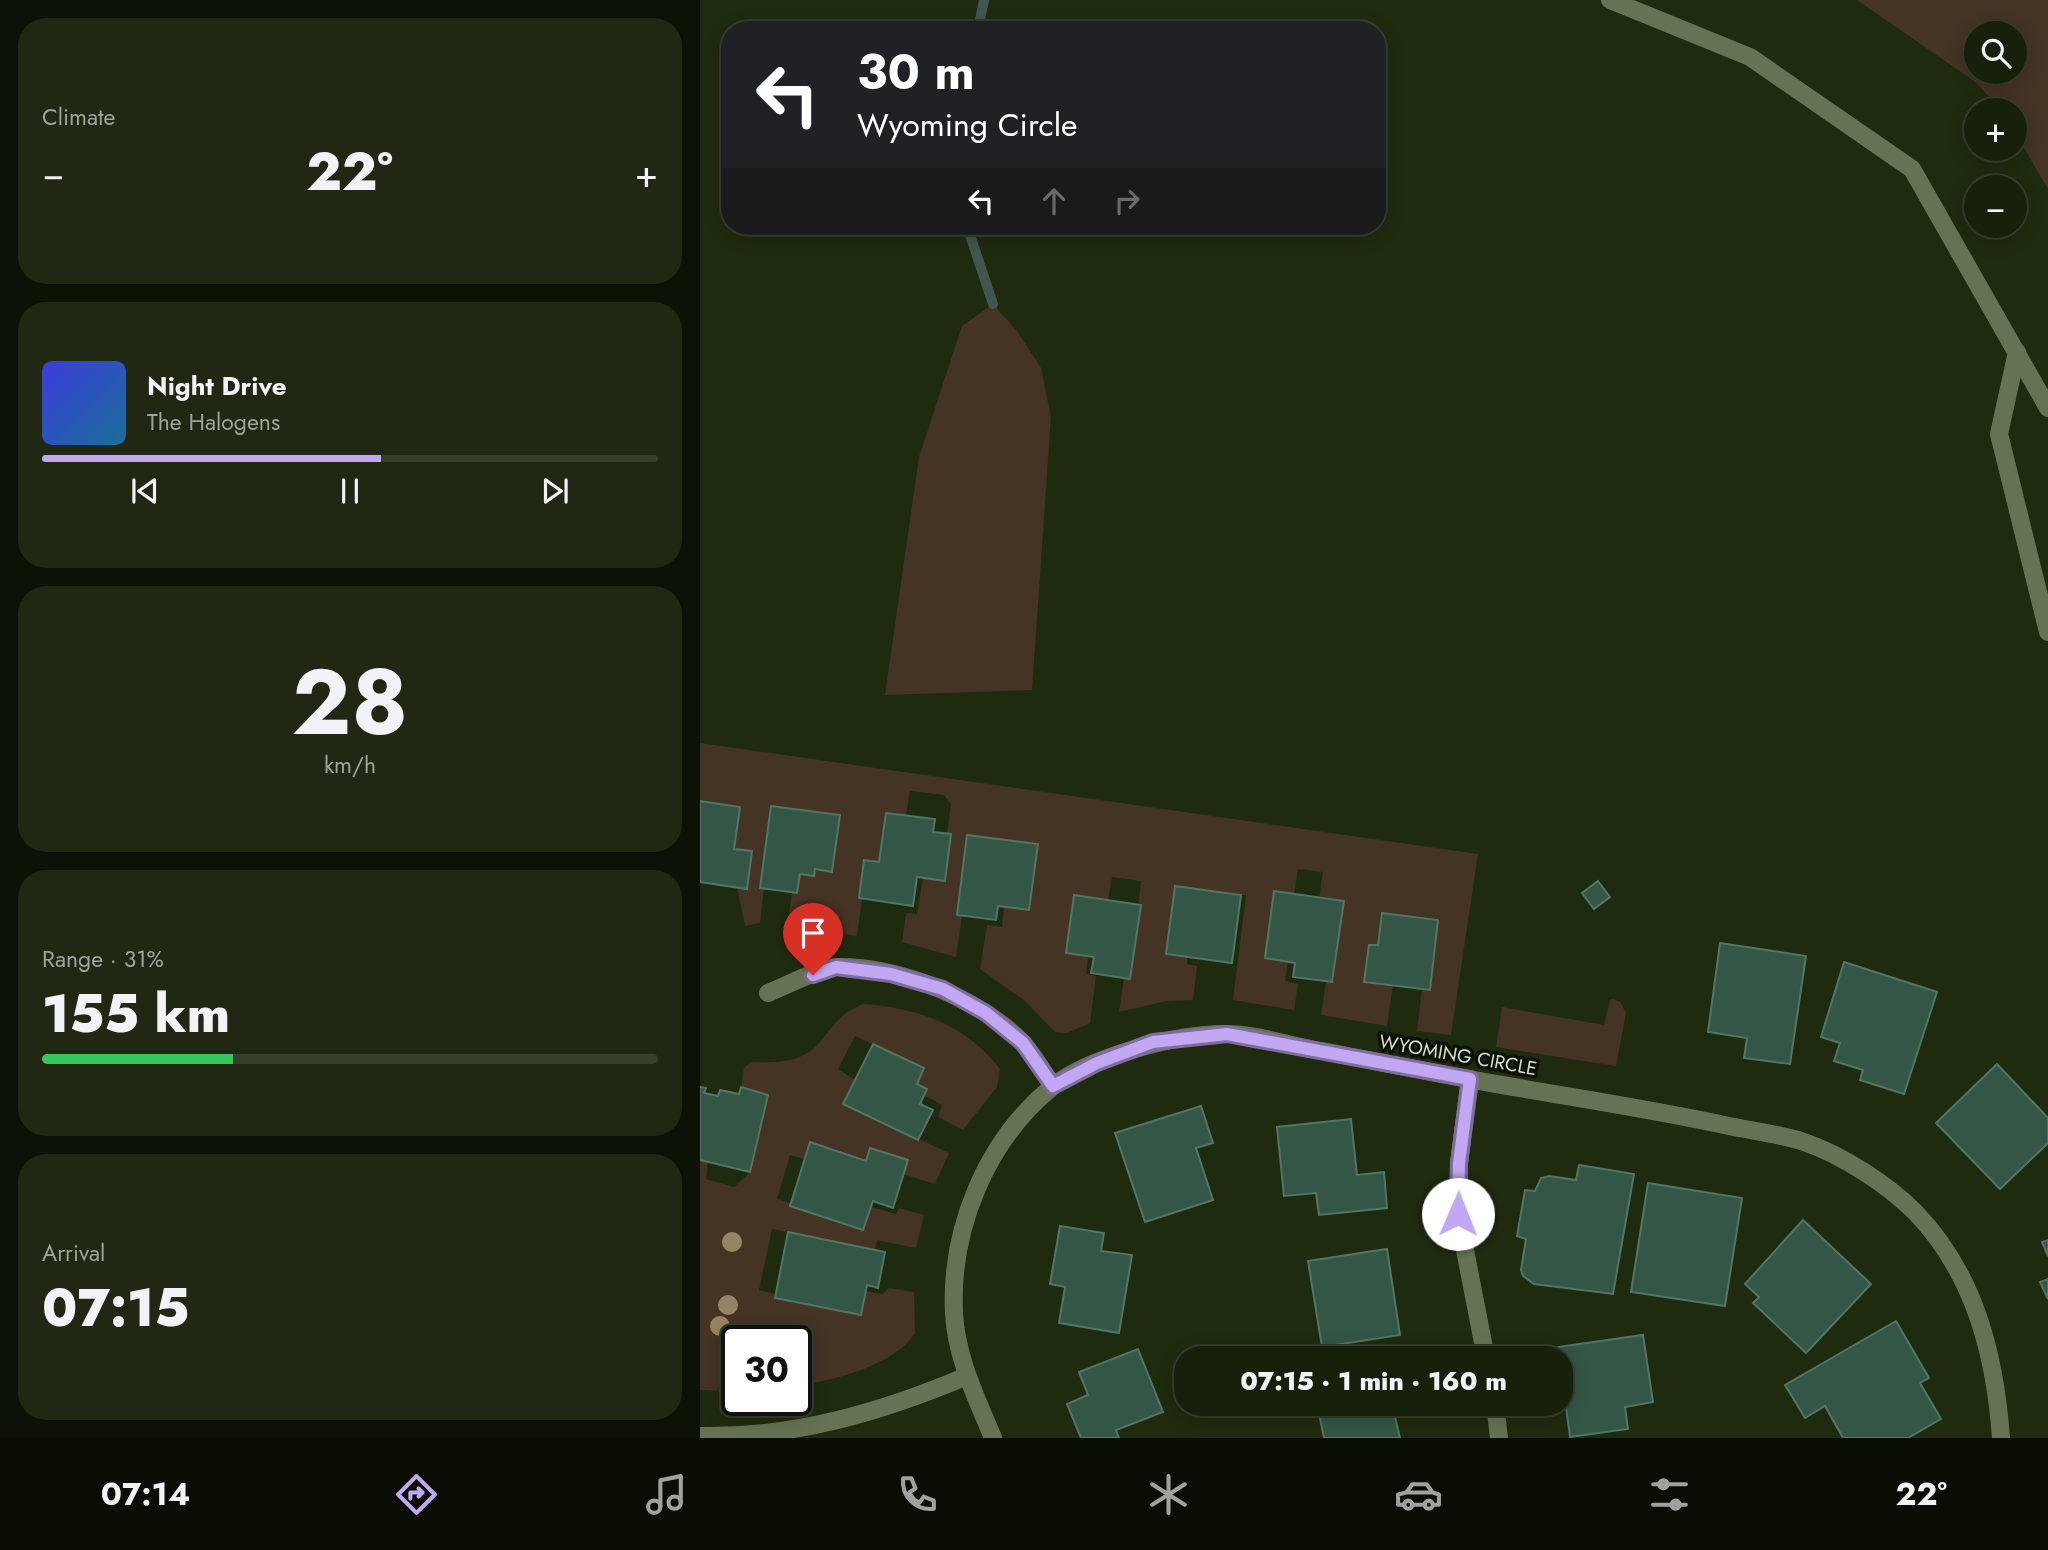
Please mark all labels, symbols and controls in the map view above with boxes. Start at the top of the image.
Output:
map controls [1964,21,2027,238]
button: search [1964,21,2027,84]
text: 30 m [857,37,975,107]
icon: left [742,49,833,140]
button: + [1964,98,2027,161]
text: Climate [42,100,115,134]
text: Wyoming Circle [857,102,1078,148]
text: 22° [306,134,393,210]
text: − [42,146,64,201]
text: + [635,146,658,201]
button: − [1964,175,2027,238]
icon: left [962,182,1000,220]
icon: ahead [1035,182,1073,220]
icon: right [1108,182,1146,220]
text: Night Drive [147,367,287,405]
text: The Halogens [147,405,280,439]
icon: previous [126,472,164,510]
icon: pause [331,472,369,510]
icon: next [536,472,574,510]
text: 28 [292,637,408,768]
text: km/h [324,748,376,782]
pin [783,903,843,975]
icon: arrive [794,914,832,952]
text: Range · 31% [42,942,164,976]
text: 155 km [42,976,230,1052]
street label: WYOMING CIRCLE [1377,1028,1539,1082]
position arrow [1421,1177,1495,1251]
text: Arrival [42,1236,105,1270]
text: 07:15 [42,1270,189,1346]
speed limit sign: 30 [721,1325,812,1416]
text: 07:15 · 1 min · 160 m [1240,1362,1507,1400]
icon: directions [392,1470,441,1519]
icon: music [642,1470,691,1519]
icon: phone [893,1470,942,1519]
icon: climate [1144,1470,1193,1519]
icon: car [1394,1470,1443,1519]
icon: filters [1645,1470,1694,1519]
text: 07:14 [101,1471,190,1517]
text: 22° [1896,1471,1947,1517]

